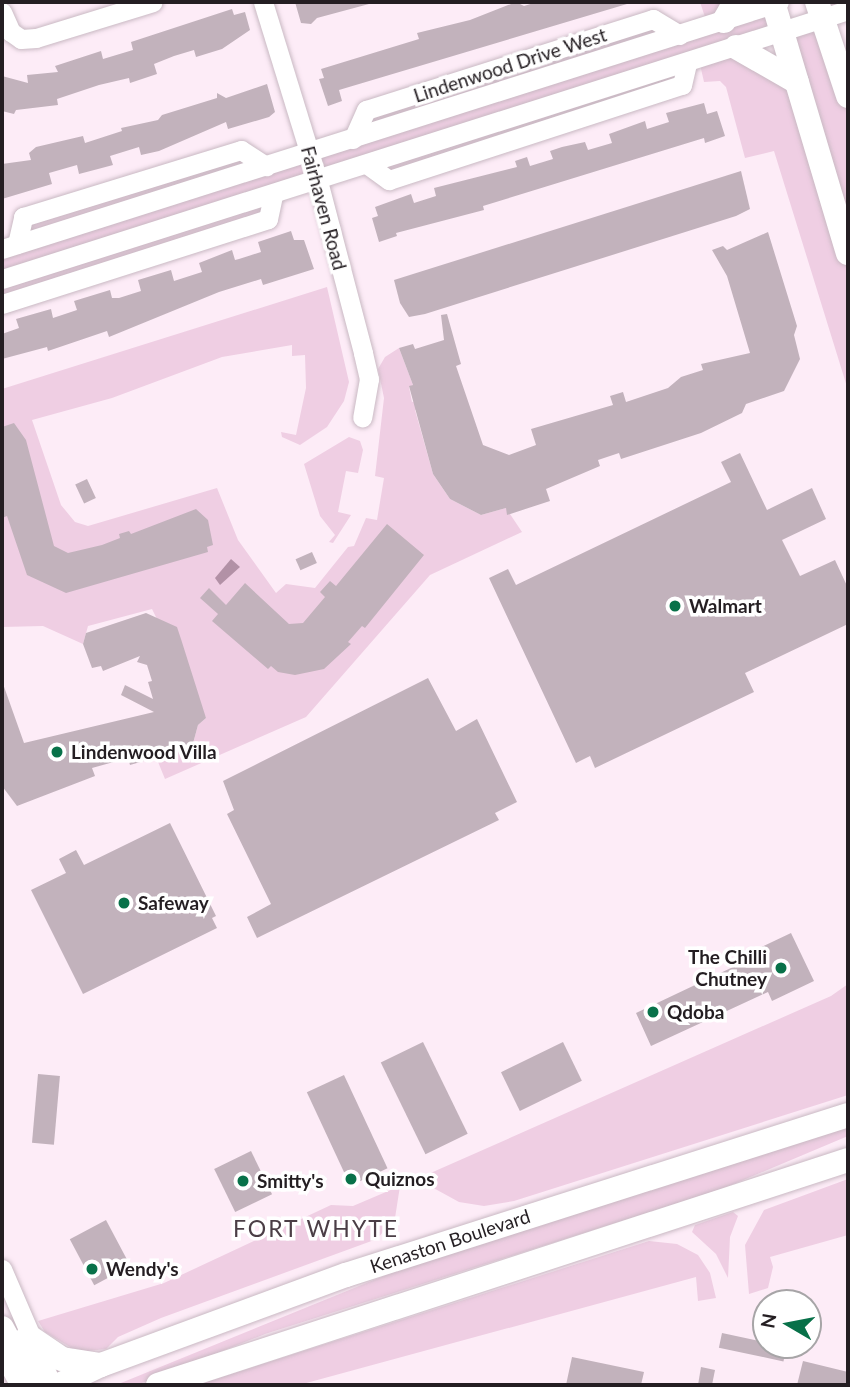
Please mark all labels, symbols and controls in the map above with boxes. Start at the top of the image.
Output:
street label: Lindenwood Drive West [411,23,609,107]
street label: Fairhaven Road [297,144,351,272]
place label: Walmart [689,595,762,617]
marker: Walmart [667,598,683,614]
place label: Lindenwood Villa [71,741,217,763]
marker: Lindenwood Villa [49,744,65,760]
place label: Safeway [138,892,209,914]
marker: Safeway [116,895,132,911]
place label: The Chilli Chutney [688,946,767,990]
marker: The Chilli Chutney [773,960,789,976]
place label: Qdoba [667,1001,724,1023]
marker: Qdoba [645,1004,661,1020]
place label: Quiznos [365,1168,434,1190]
place label: Smitty's [257,1170,323,1192]
marker: Quiznos [343,1171,359,1187]
marker: Smitty's [235,1173,251,1189]
street label: Kenaston Boulevard [367,1204,533,1278]
district label: FORT WHYTE [234,1214,398,1242]
place label: Wendy's [106,1258,179,1280]
marker: Wendy's [84,1261,100,1277]
north arrow [752,1289,822,1359]
text: N [755,1311,780,1330]

